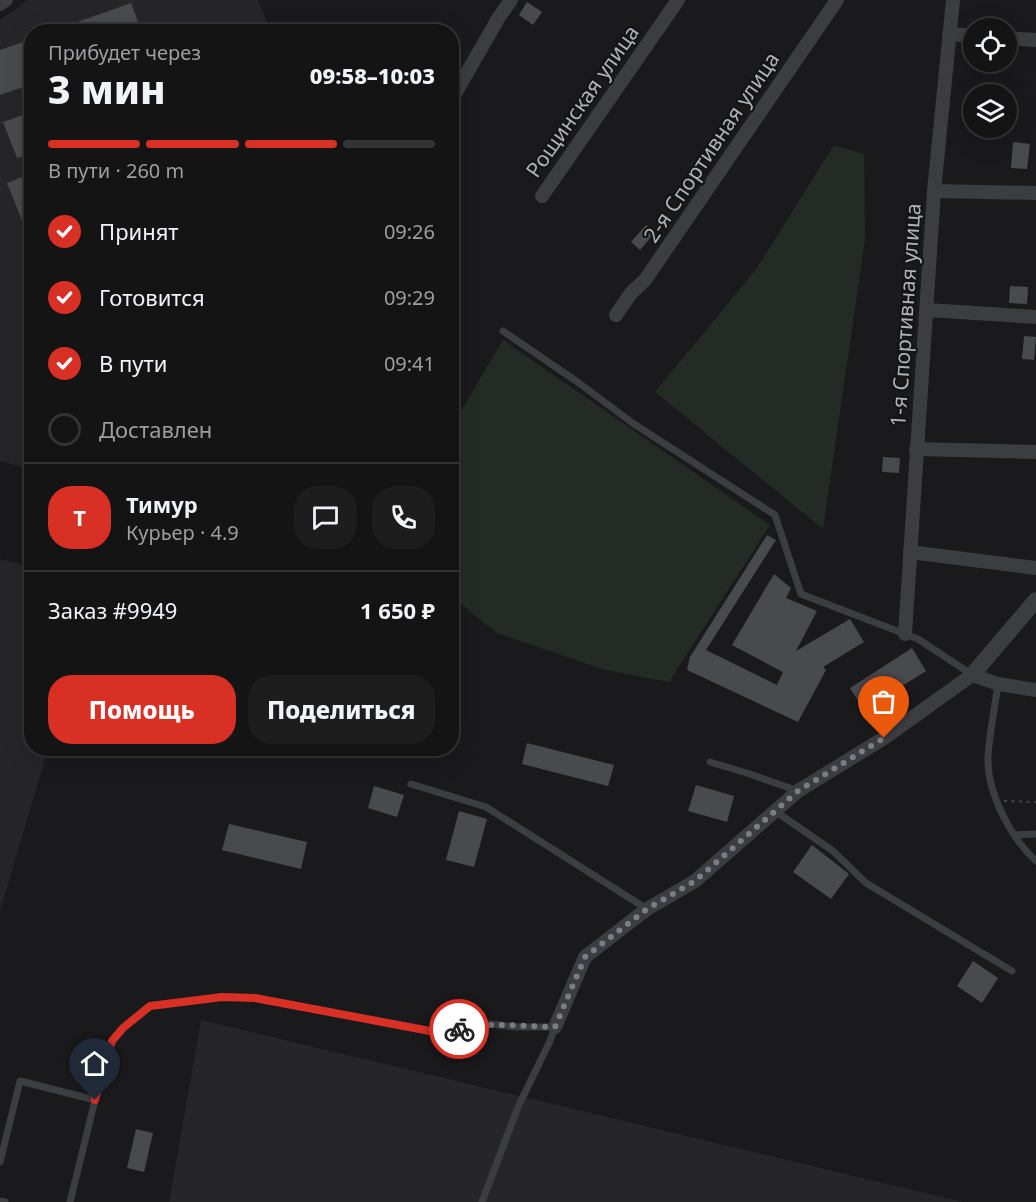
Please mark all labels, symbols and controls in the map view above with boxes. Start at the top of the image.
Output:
map controls [963,18,1017,138]
button: locate [963,18,1017,72]
street label: Рощинская улица [519,19,645,183]
text: Прибудет через [48,39,201,66]
street label: 2-я Спортивная улица [637,46,785,248]
text: 09:58–10:03 [310,60,435,90]
text: 3 мин [48,62,166,115]
button: layers [963,84,1017,138]
text: В пути · 260 m [48,157,184,184]
street label: 1-я Спортивная улица [883,202,927,428]
icon: check [48,215,81,248]
text: Принят [99,216,179,246]
text: 09:26 [384,218,435,245]
icon: check [48,281,81,314]
text: Готовится [99,282,205,312]
text: 09:29 [384,284,435,311]
icon: check [48,347,81,380]
text: В пути [99,348,167,378]
text: 09:41 [384,350,435,377]
text: Доставлен [99,414,212,444]
button: chat [294,486,357,549]
button: phone [372,486,435,549]
text: Тимур [126,489,198,519]
text: Т [73,502,86,532]
text: Курьер · 4.9 [126,519,239,546]
text: Заказ #9949 [48,595,177,625]
text: 1 650 ₽ [360,595,435,625]
button: Помощь [48,675,236,744]
button: Поделиться [248,675,435,744]
pin [858,676,909,738]
icon: bag [867,685,900,718]
courier [429,999,489,1059]
icon: bike [443,1013,476,1046]
pin [69,1038,120,1100]
icon: home [78,1047,111,1080]

